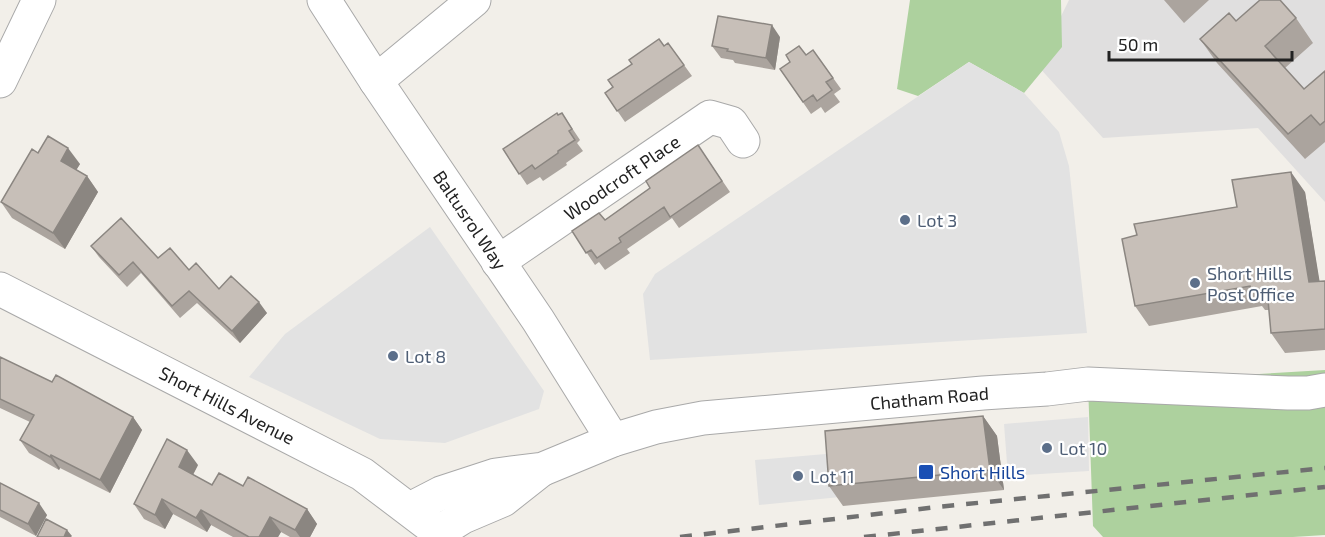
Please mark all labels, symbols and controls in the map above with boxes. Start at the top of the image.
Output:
scale bar [1109,24,1292,62]
text: 50 m [1118,33,1158,55]
street label: Woodcroft Place [560,130,684,225]
street label: Baltusrol Way [429,166,512,274]
place label: Lot 3 [917,209,957,231]
marker: Lot 3 [898,213,912,227]
place label: Short Hills Post Office [1207,262,1295,305]
marker: Short Hills Post Office [1188,276,1202,290]
place label: Lot 8 [405,345,446,367]
marker: Lot 8 [386,349,400,363]
street label: Short Hills Avenue [156,361,299,449]
street label: Chatham Road [869,382,989,414]
place label: Lot 10 [1059,437,1107,459]
marker: Lot 10 [1040,441,1054,455]
place label: Short Hills [940,461,1025,483]
marker: Short Hills [917,463,935,481]
place label: Lot 11 [810,465,855,487]
marker: Lot 11 [791,469,805,483]

